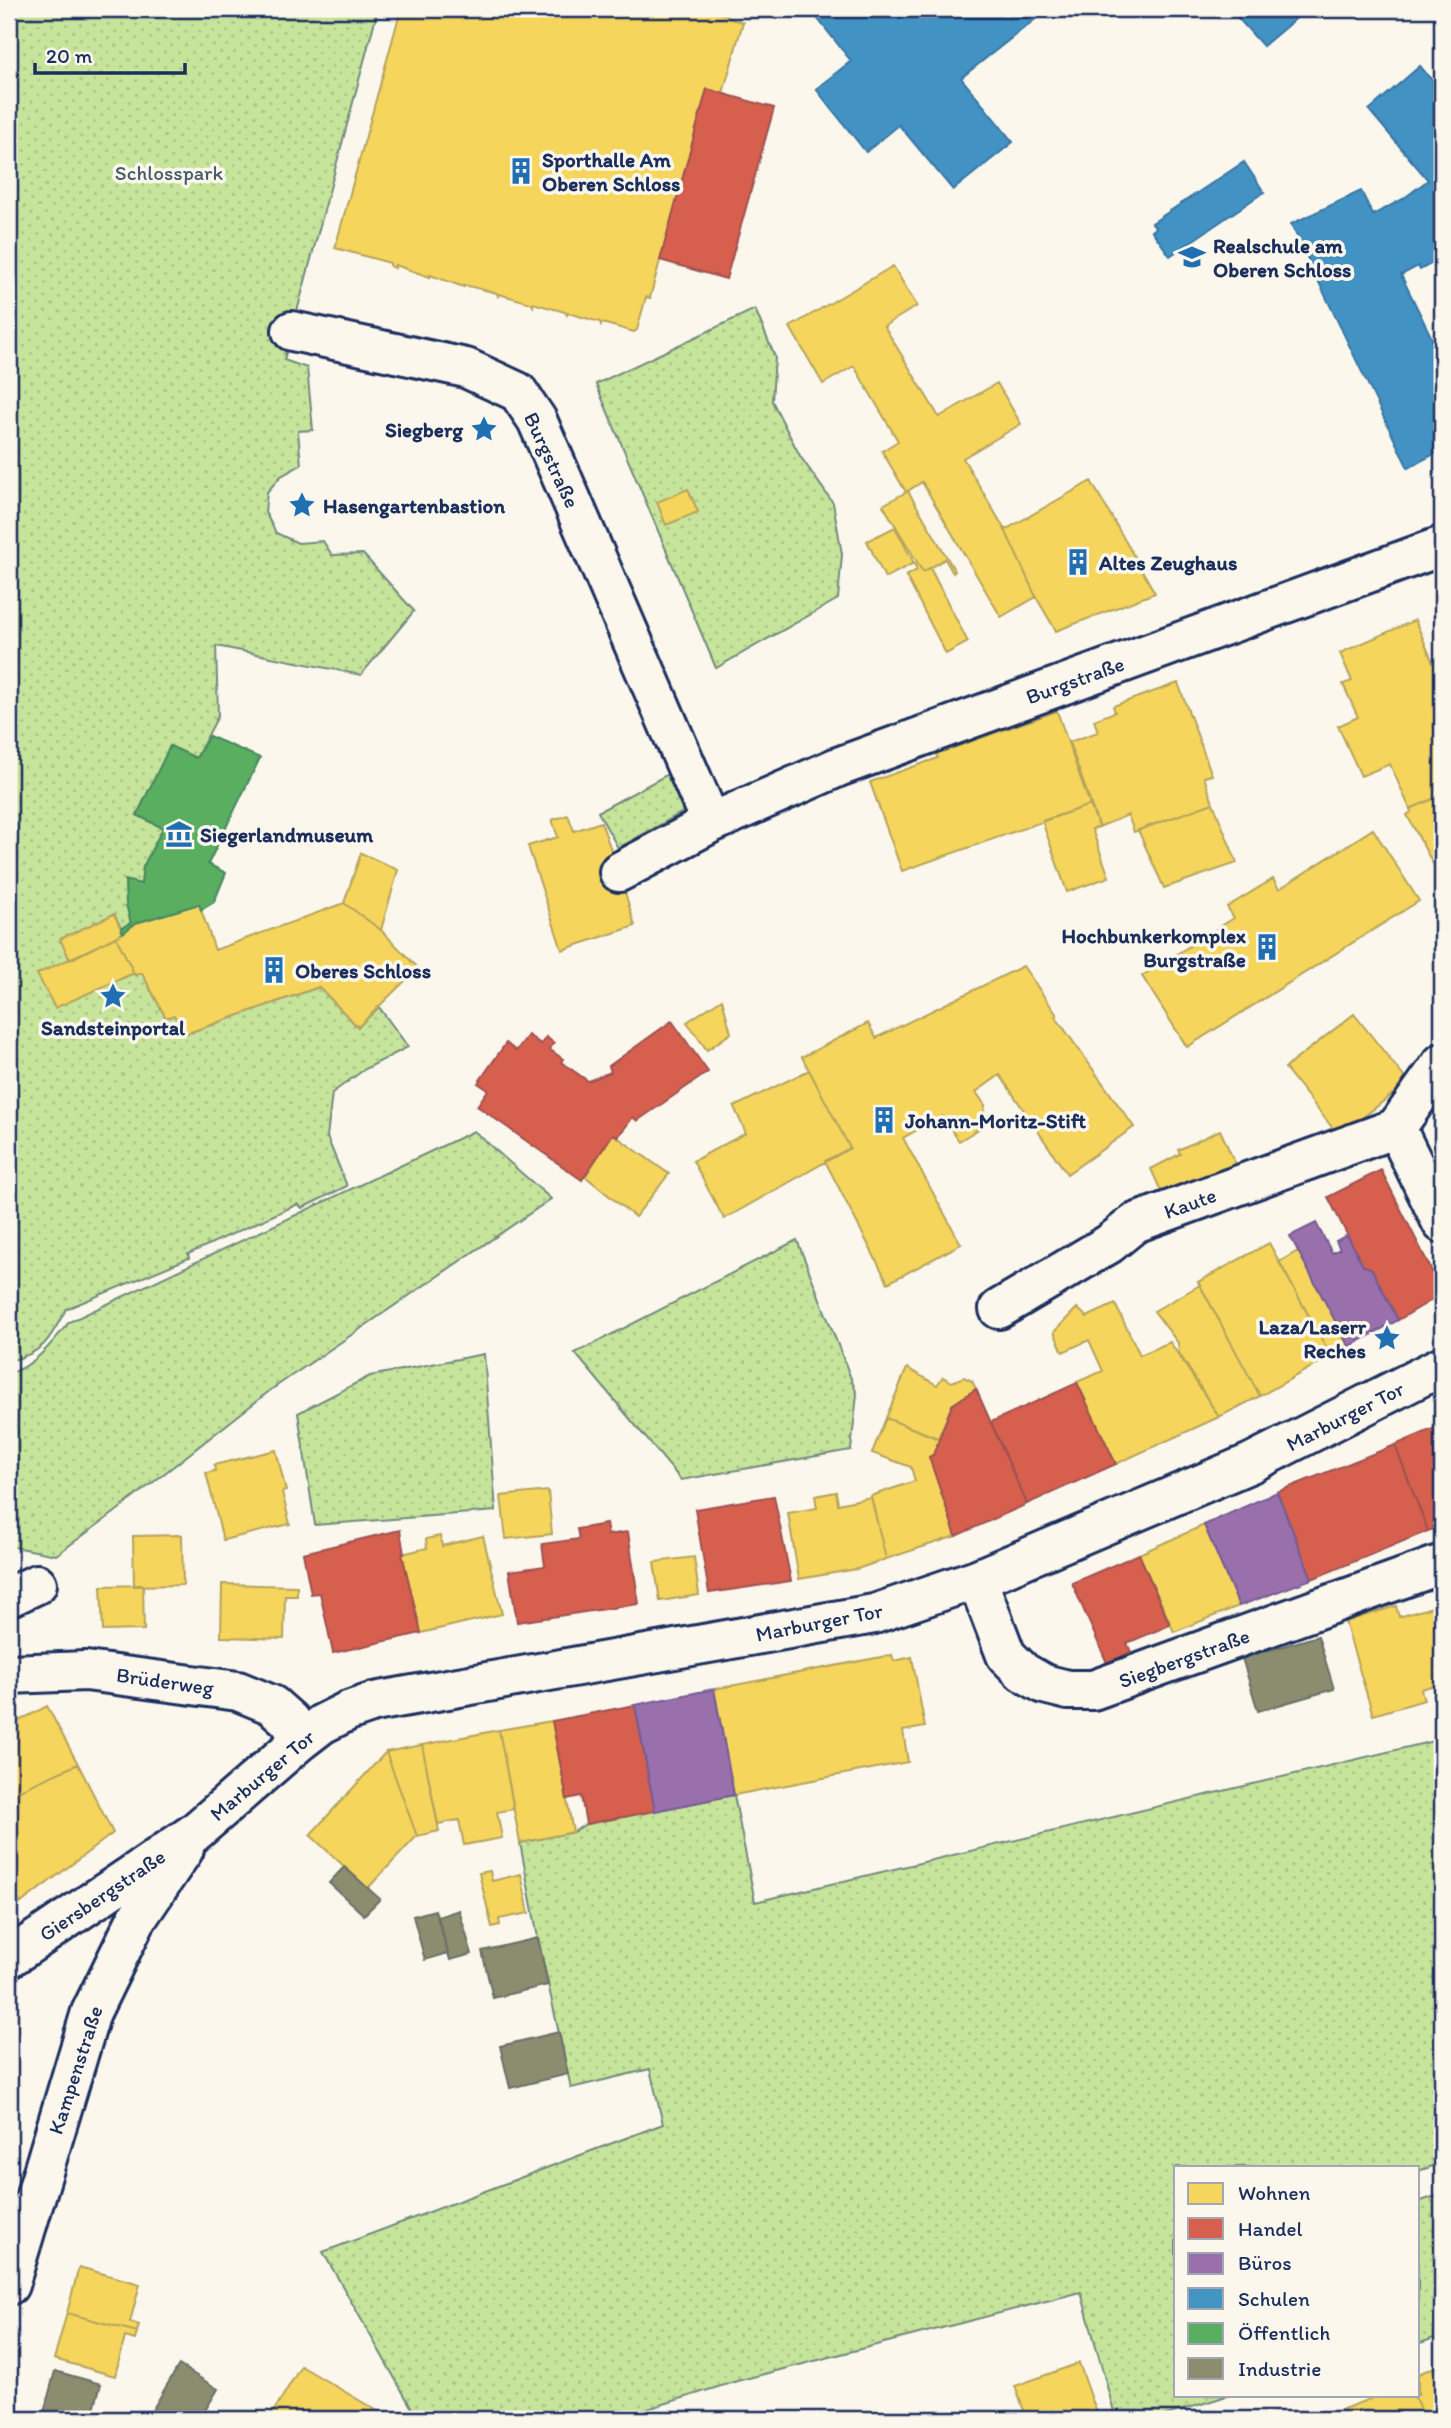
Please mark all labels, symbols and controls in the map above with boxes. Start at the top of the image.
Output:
scale bar [35,32,186,76]
text: 20 m [46,43,93,68]
place label: Sporthalle Am Oberen Schloss [542,147,680,196]
building icon: Sporthalle Am Oberen Schloss [506,156,536,186]
park label: Schlosspark [115,160,223,185]
place label: Realschule am Oberen Schloss [1213,233,1351,282]
school or university icon: Realschule am Oberen Schloss [1177,242,1207,272]
street label: Burgstraße [519,408,585,512]
place icon: Siegberg [469,414,499,444]
place label: Siegberg [385,417,464,443]
place icon: Hasengartenbastion [287,490,317,520]
place label: Hasengartenbastion [323,493,505,519]
building icon: Altes Zeughaus [1063,547,1093,577]
place label: Altes Zeughaus [1098,550,1237,576]
street label: Burgstraße [1022,651,1128,709]
museum icon: Siegerlandmuseum [164,819,194,849]
place label: Siegerlandmuseum [200,822,374,848]
place label: Hochbunkerkomplex Burgstraße [1061,923,1246,973]
building icon: Hochbunkerkomplex Burgstraße [1252,932,1282,962]
building icon: Oberes Schloss [259,955,289,985]
place label: Oberes Schloss [295,958,431,983]
place icon: Sandsteinportal [98,981,128,1011]
place label: Sandsteinportal [41,1015,186,1041]
building icon: Johann-Moritz-Stift [869,1105,899,1135]
place label: Johann-Moritz-Stift [904,1108,1087,1133]
street label: Kaute [1160,1182,1220,1224]
place label: Laza/Laserr Reches [1258,1314,1367,1363]
place icon: Laza/Laserr Reches [1372,1323,1402,1353]
street label: Marburger Tor [1282,1375,1409,1456]
street label: Marburger Tor [753,1597,885,1647]
street label: Siegbergstraße [1115,1623,1253,1693]
street label: Brüderweg [115,1662,216,1700]
street label: Marburger Tor [205,1724,320,1826]
street label: Giersbergstraße [34,1844,170,1946]
street label: Kampenstraße [42,2003,108,2137]
legend [1174,2166,1420,2396]
text: Wohnen [1238,2180,1310,2205]
text: Handel [1238,2216,1303,2241]
text: Büros [1238,2250,1292,2275]
text: Schulen [1238,2286,1310,2311]
text: Öffentlich [1238,2320,1330,2345]
text: Industrie [1238,2356,1321,2381]

